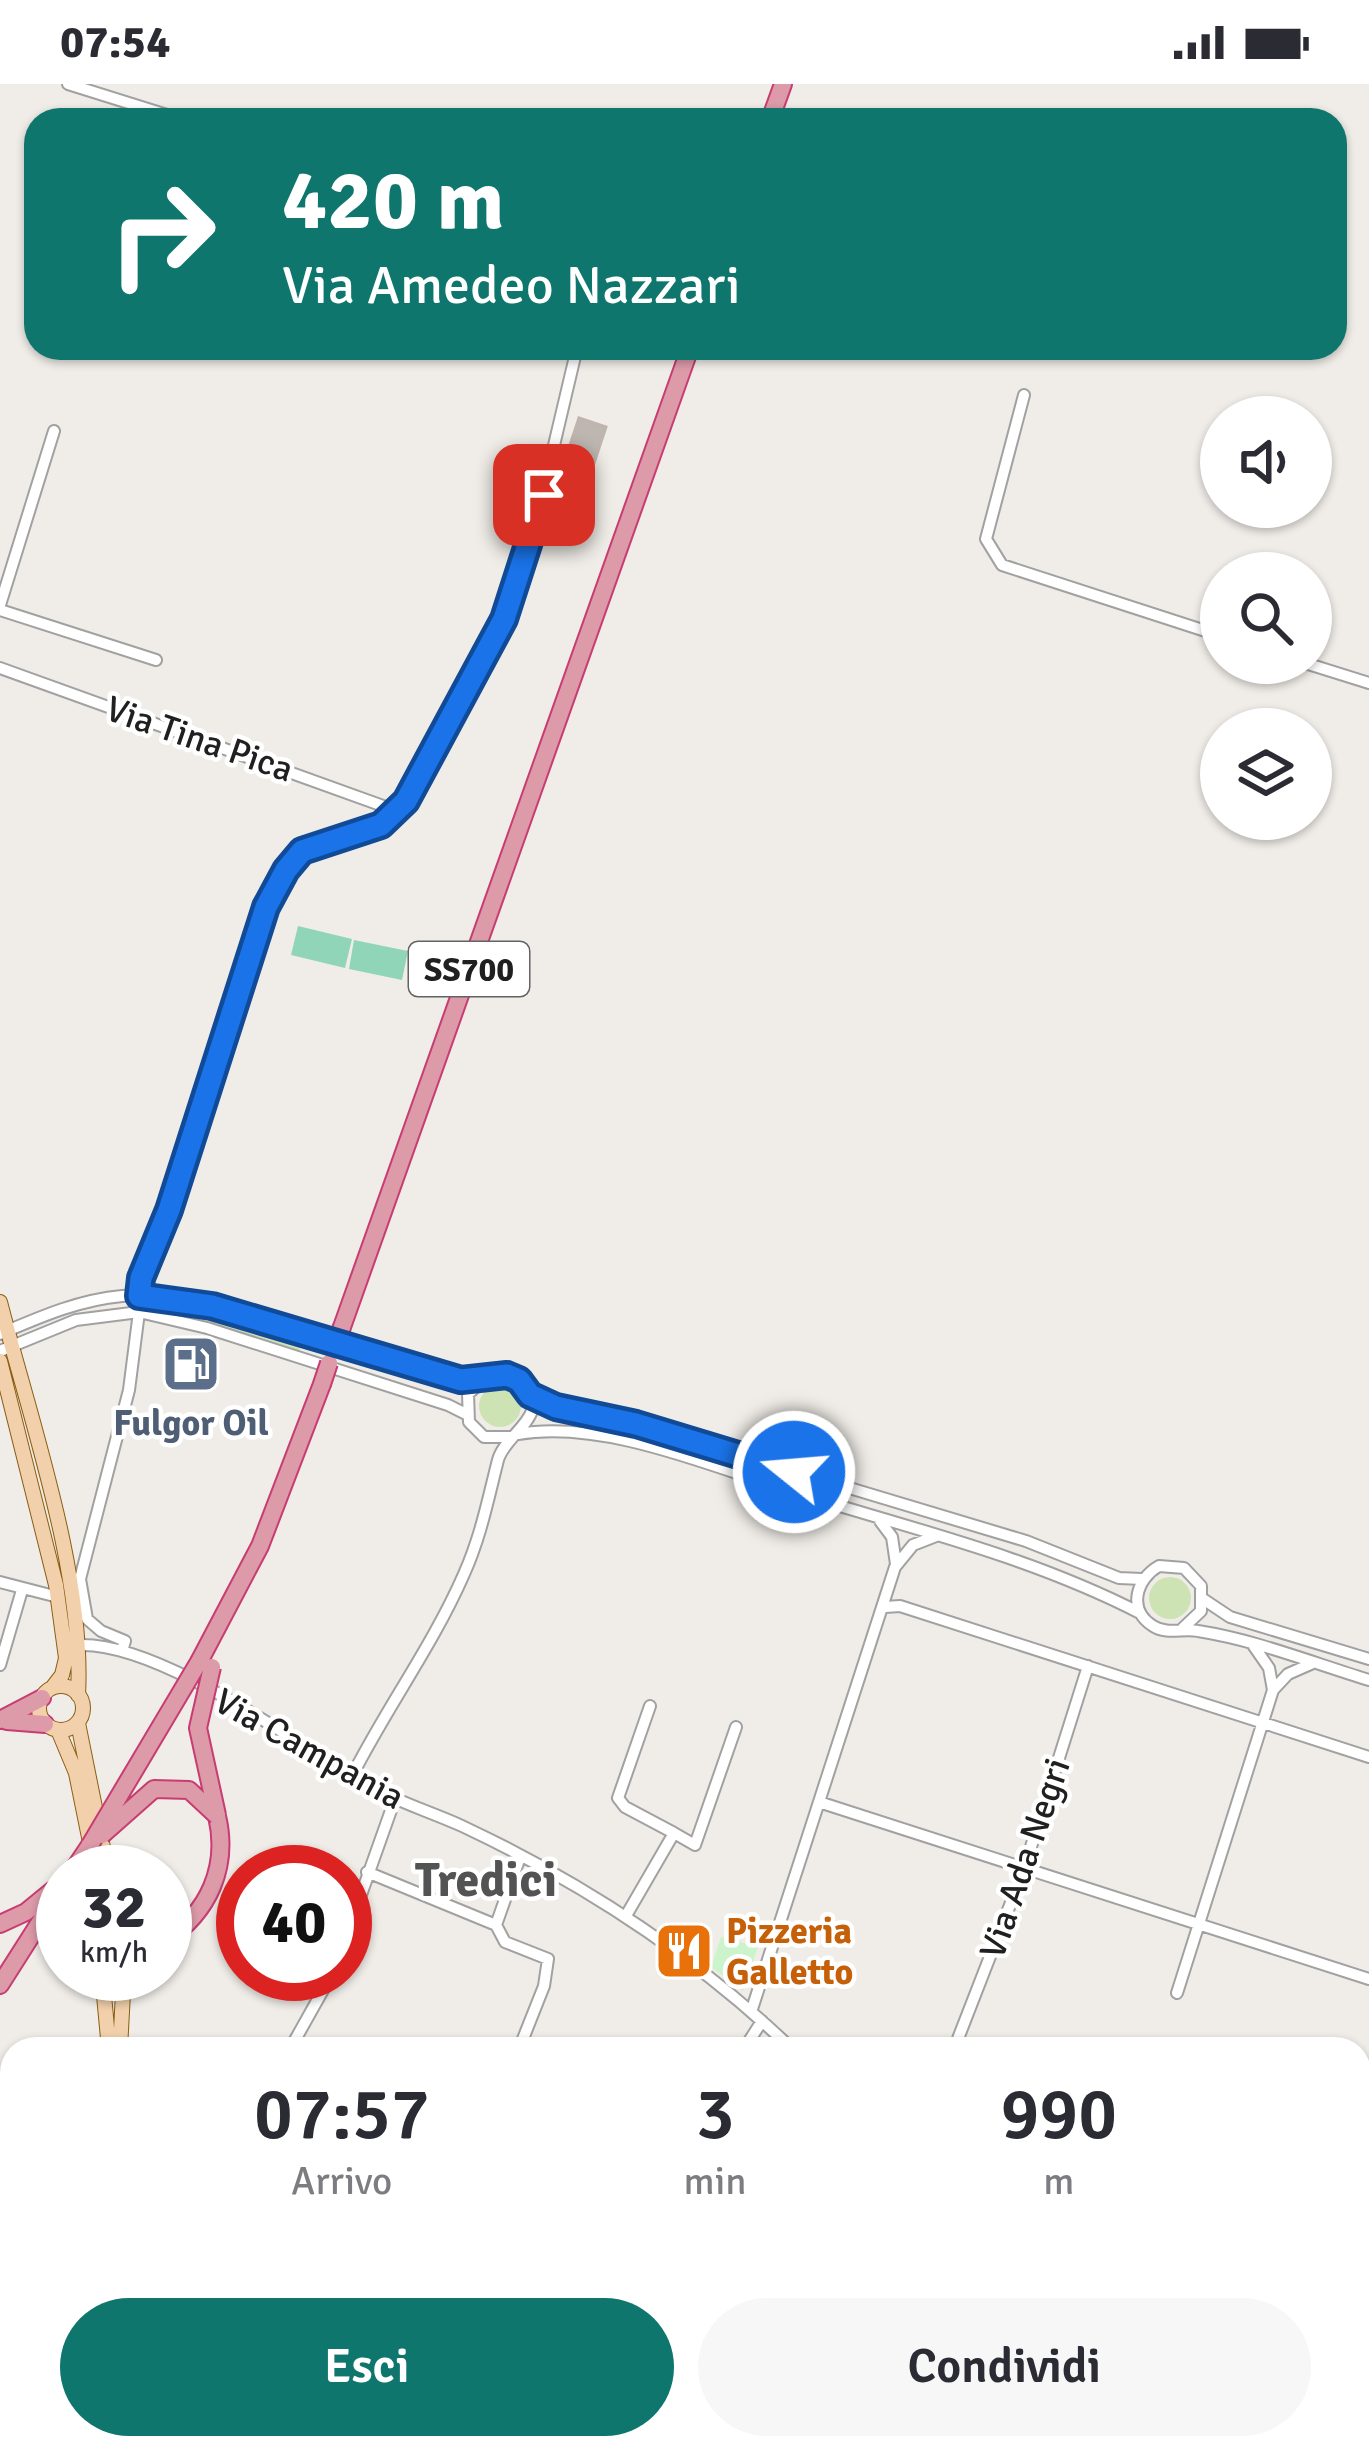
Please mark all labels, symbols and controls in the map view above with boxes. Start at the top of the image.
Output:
text: 07:54 [60,15,170,70]
text: 420 m [282,149,504,253]
icon: right [84,156,240,312]
text: Via Amedeo Nazzari [282,252,741,319]
map controls [1200,396,1332,840]
button: sound [1200,396,1332,528]
pin [493,444,595,546]
icon: arrive [511,462,577,528]
button: search [1200,552,1332,684]
street label: Via Tina Pica [100,686,299,792]
button: layers [1200,708,1332,840]
road number: SS700 [409,942,529,996]
fuel station icon: Fulgor Oil [160,1333,222,1395]
place label: Fulgor Oil [113,1401,269,1446]
position arrow [731,1409,857,1535]
street label: Via Campania [207,1679,412,1820]
street label: Via Ada Negri [970,1752,1081,1965]
speed limit sign: 40 [216,1845,372,2001]
district label: Tredici [415,1851,557,1910]
text: 32 [82,1871,146,1945]
place label: Pizzeria Galletto [726,1909,853,1995]
restaurant icon: Pizzeria Galletto [653,1920,715,1982]
text: km/h [80,1934,148,1971]
text: 07:57 [254,2070,430,2159]
text: 3 [696,2070,735,2159]
text: 990 [1000,2070,1117,2159]
text: Arrivo [291,2157,392,2205]
text: min [684,2157,747,2205]
text: m [1043,2157,1074,2205]
button: Esci [60,2298,674,2436]
button: Condividi [698,2298,1311,2436]

